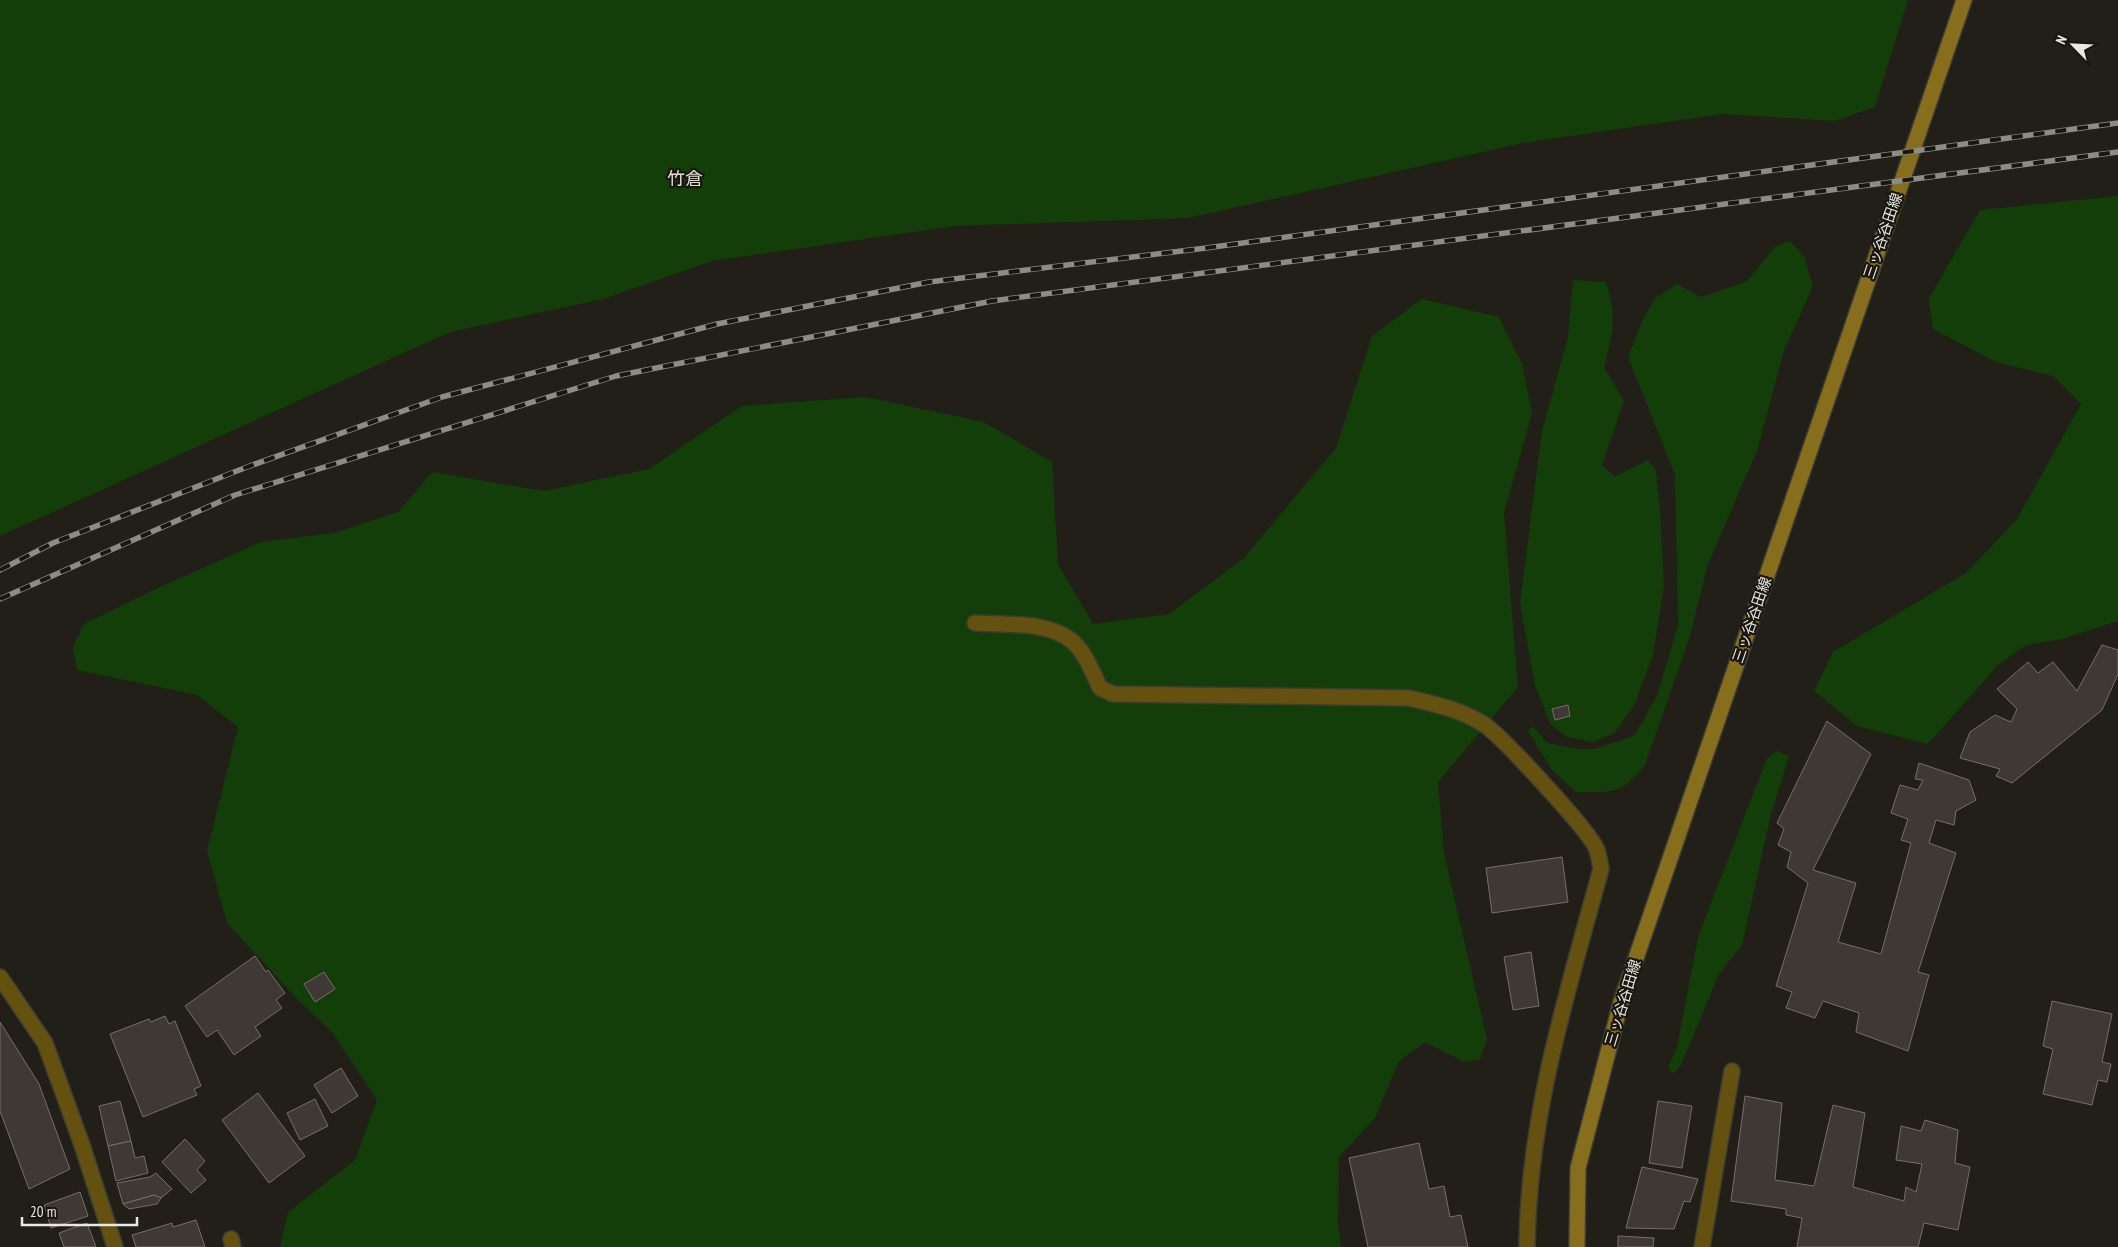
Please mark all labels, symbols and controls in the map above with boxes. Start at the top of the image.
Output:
north arrow [2048,20,2098,70]
text: N [2051,33,2071,47]
district label: 竹倉 [667,167,703,190]
street label: 三ッ谷谷田線 [1859,190,1906,281]
street label: 三ッ谷谷田線 [1728,574,1775,665]
street label: 三ッ谷谷田線 [1600,957,1645,1049]
scale bar [22,1194,138,1226]
text: 20 m [30,1202,56,1221]

